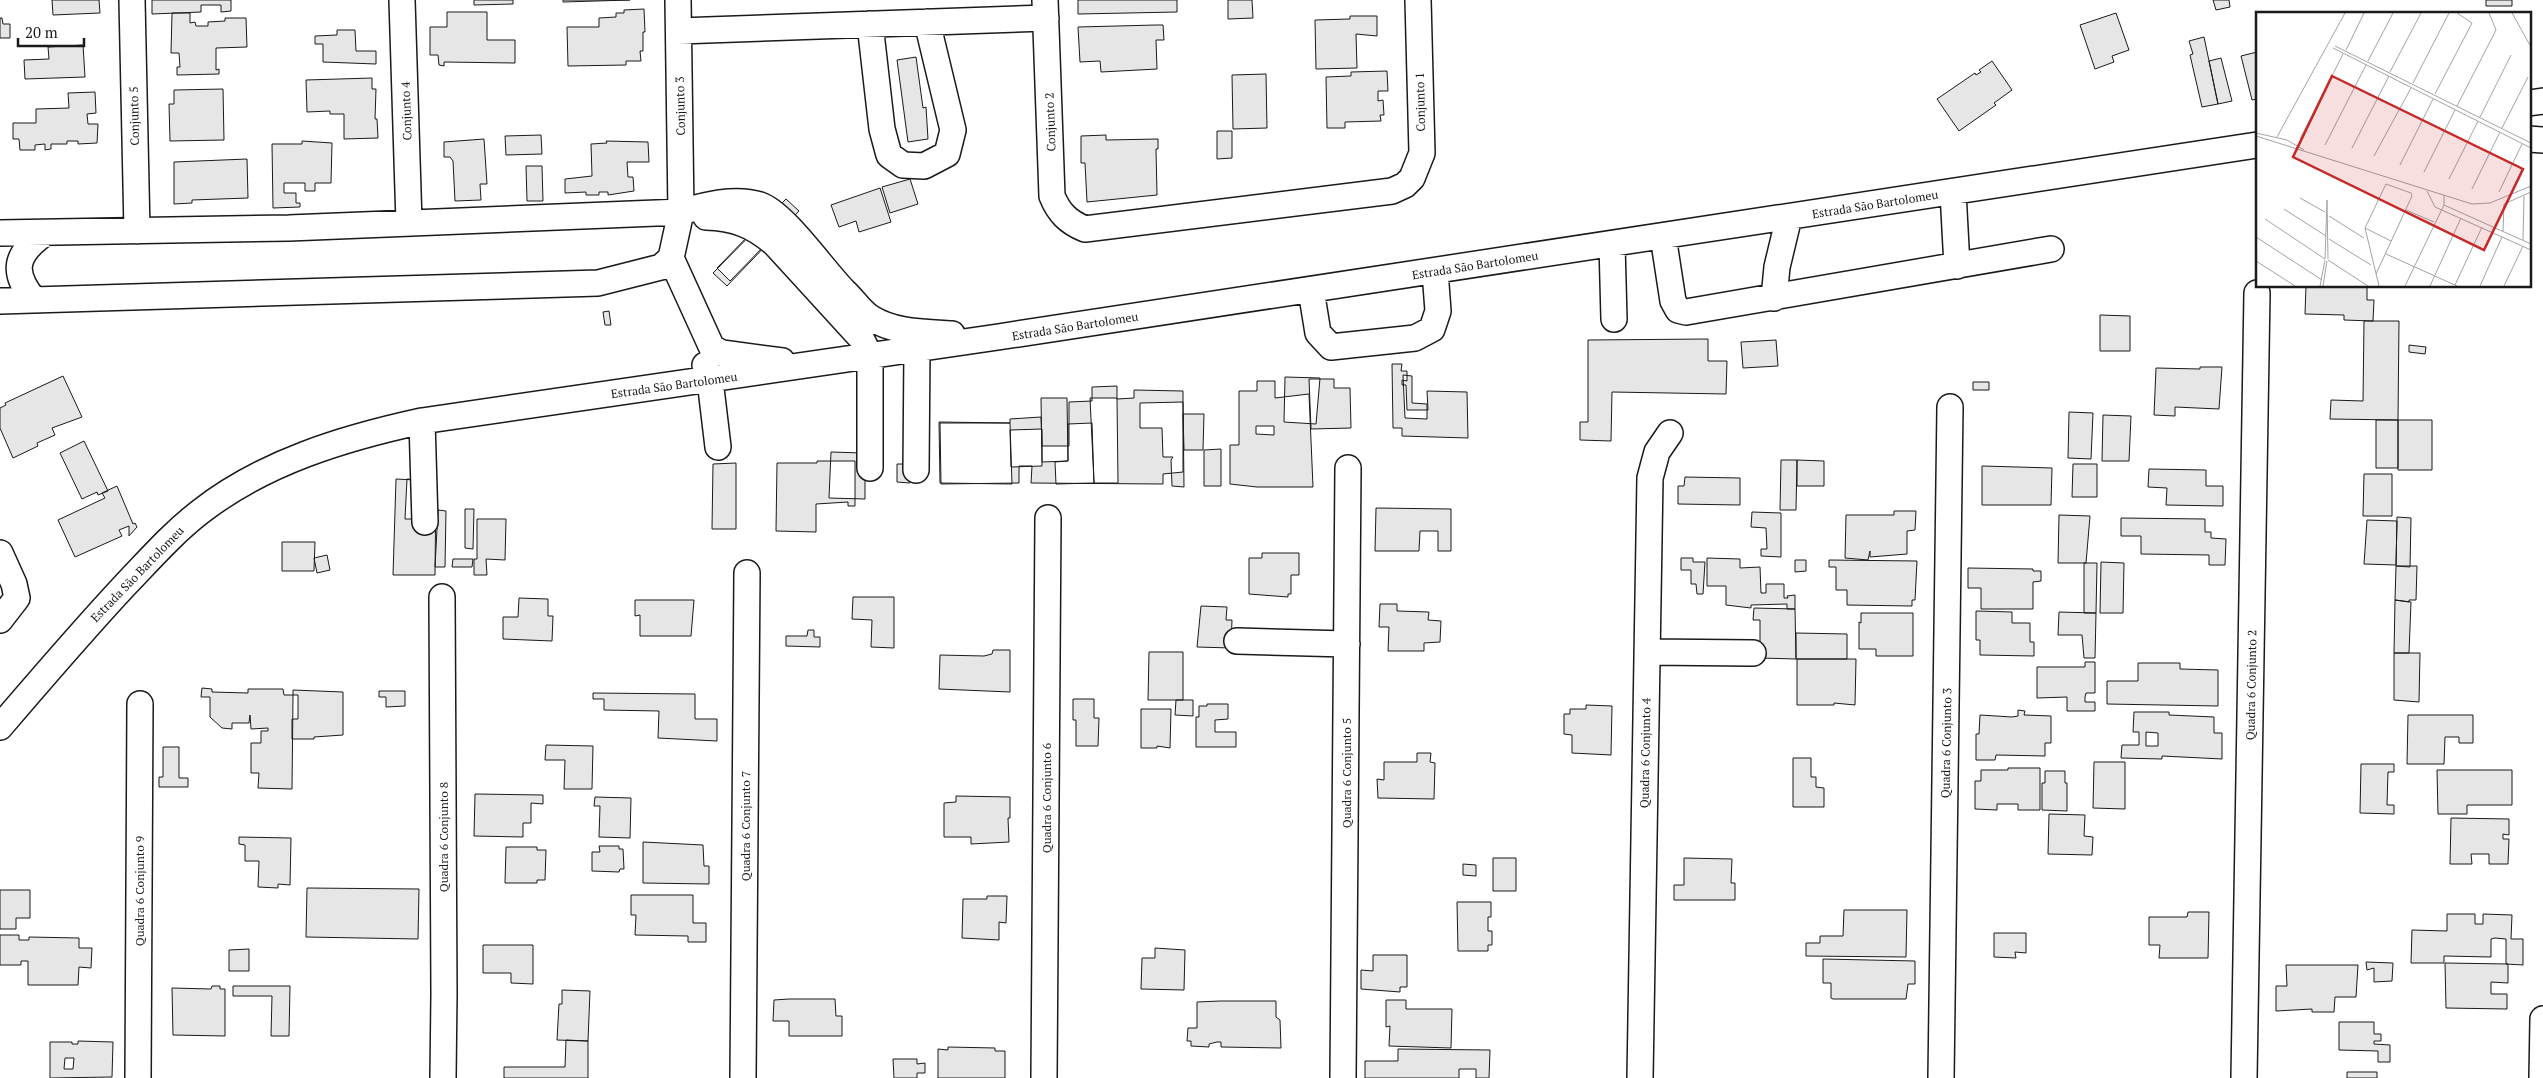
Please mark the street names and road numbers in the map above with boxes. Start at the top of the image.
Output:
street label: Conjunto 1 [1412,72,1428,132]
street label: Conjunto 3 [672,76,688,136]
street label: Conjunto 4 [397,81,415,141]
street label: Conjunto 5 [126,86,142,146]
street label: Conjunto 2 [1041,92,1059,152]
street label: Estrada São Bartolomeu [1811,187,1939,221]
street label: Estrada São Bartolomeu [1411,248,1539,282]
street label: Estrada São Bartolomeu [1011,309,1139,343]
street label: Estrada São Bartolomeu [610,369,738,401]
street label: Estrada São Bartolomeu [87,523,187,625]
street label: Quadra 6 Conjunto 2 [2243,630,2259,740]
street label: Quadra 6 Conjunto 3 [1938,688,1954,798]
street label: Quadra 6 Conjunto 4 [1637,697,1653,808]
street label: Quadra 6 Conjunto 5 [1339,718,1354,828]
street label: Quadra 6 Conjunto 6 [1039,742,1054,853]
street label: Quadra 6 Conjunto 7 [738,771,753,881]
street label: Quadra 6 Conjunto 8 [436,782,451,892]
street label: Quadra 6 Conjunto 9 [132,836,147,946]

